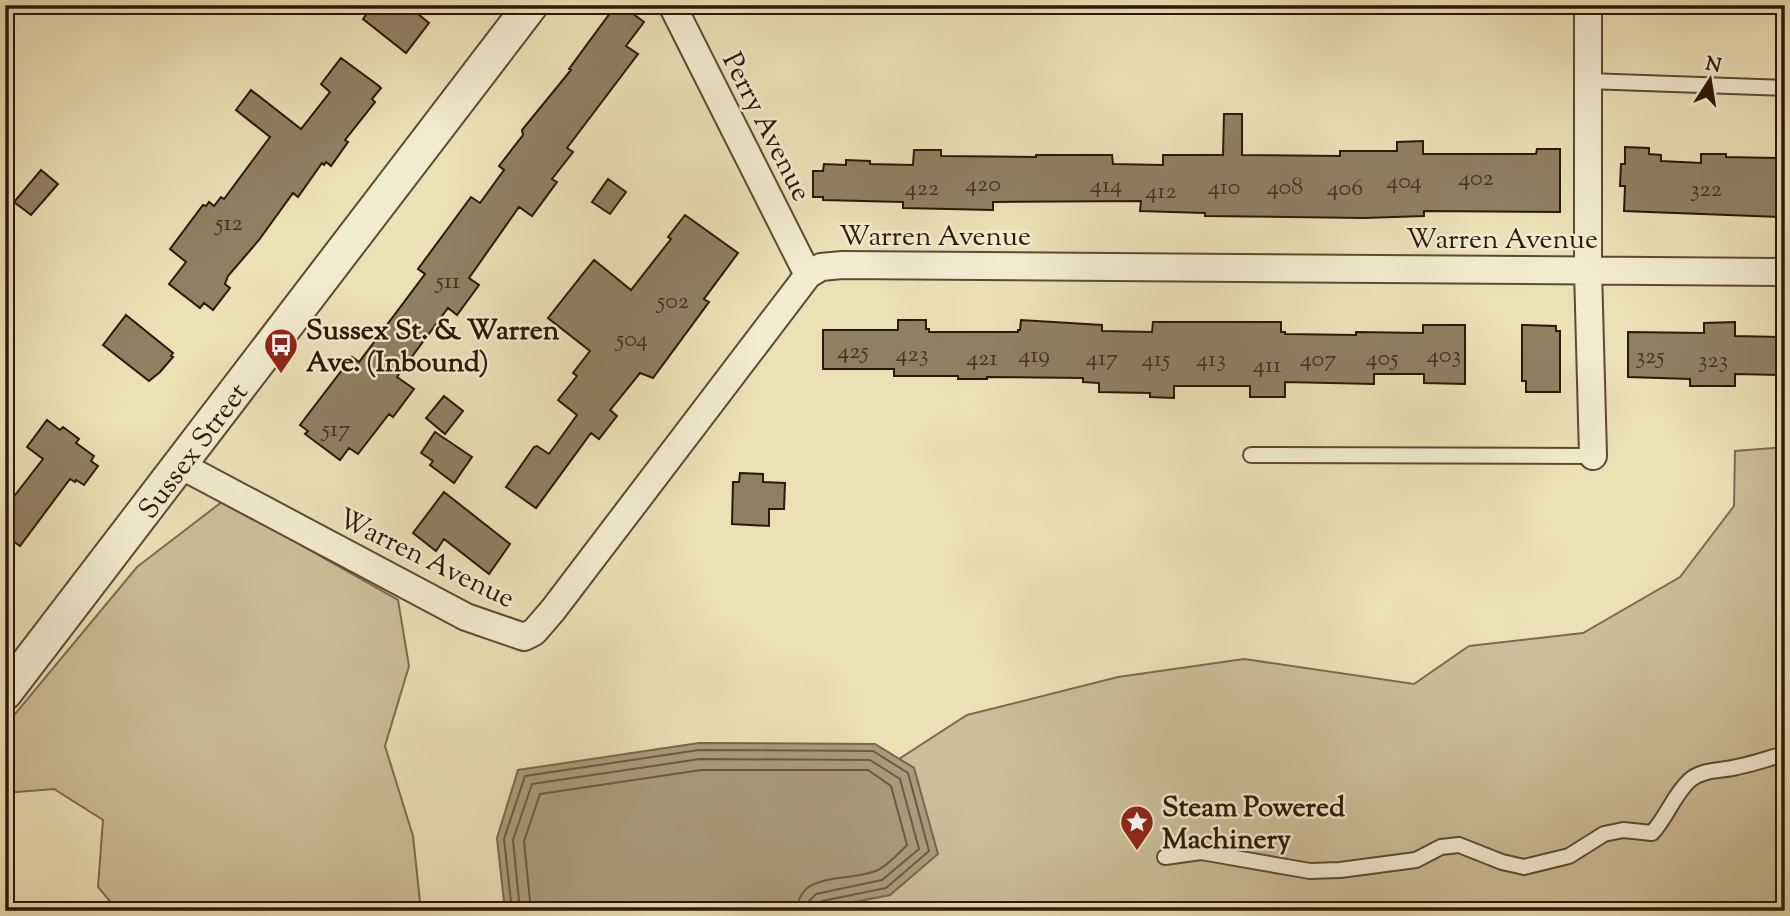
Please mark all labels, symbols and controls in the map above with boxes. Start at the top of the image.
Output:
street label: Perry Avenue [711,46,820,209]
north arrow [1674,46,1744,116]
text: N [1703,51,1723,81]
house number: 402 [1458,162,1494,196]
house number: 404 [1386,165,1422,199]
house number: 420 [965,168,1001,202]
house number: 414 [1090,169,1122,203]
house number: 410 [1208,171,1240,205]
house number: 408 [1267,171,1303,205]
house number: 422 [905,172,939,206]
house number: 406 [1327,172,1363,206]
house number: 322 [1690,173,1722,207]
house number: 412 [1145,175,1177,209]
house number: 512 [213,207,243,241]
street label: Warren Avenue [839,218,1031,258]
street label: Warren Avenue [1406,221,1598,261]
house number: 511 [434,265,460,299]
house number: 502 [655,285,689,319]
place label: Sussex St. & Warren Ave. (Inbound) [306,312,560,384]
house number: 504 [614,323,648,357]
bus stop icon: Sussex St. & Warren Ave. (Inbound) [262,326,300,375]
house number: 425 [837,335,869,369]
house number: 423 [895,338,929,372]
house number: 419 [1018,339,1050,373]
house number: 403 [1427,339,1461,373]
house number: 325 [1635,340,1665,374]
house number: 421 [966,342,998,376]
house number: 417 [1086,342,1118,376]
house number: 405 [1366,342,1398,376]
house number: 415 [1142,343,1170,377]
house number: 413 [1196,343,1226,377]
house number: 407 [1300,343,1336,377]
house number: 323 [1698,344,1728,378]
house number: 411 [1253,349,1281,383]
street label: Sussex Street [130,375,259,528]
house number: 517 [320,413,350,447]
street label: Warren Avenue [331,500,521,620]
place label: Steam Powered Machinery [1162,789,1345,861]
place icon: Steam Powered Machinery [1118,803,1156,852]

